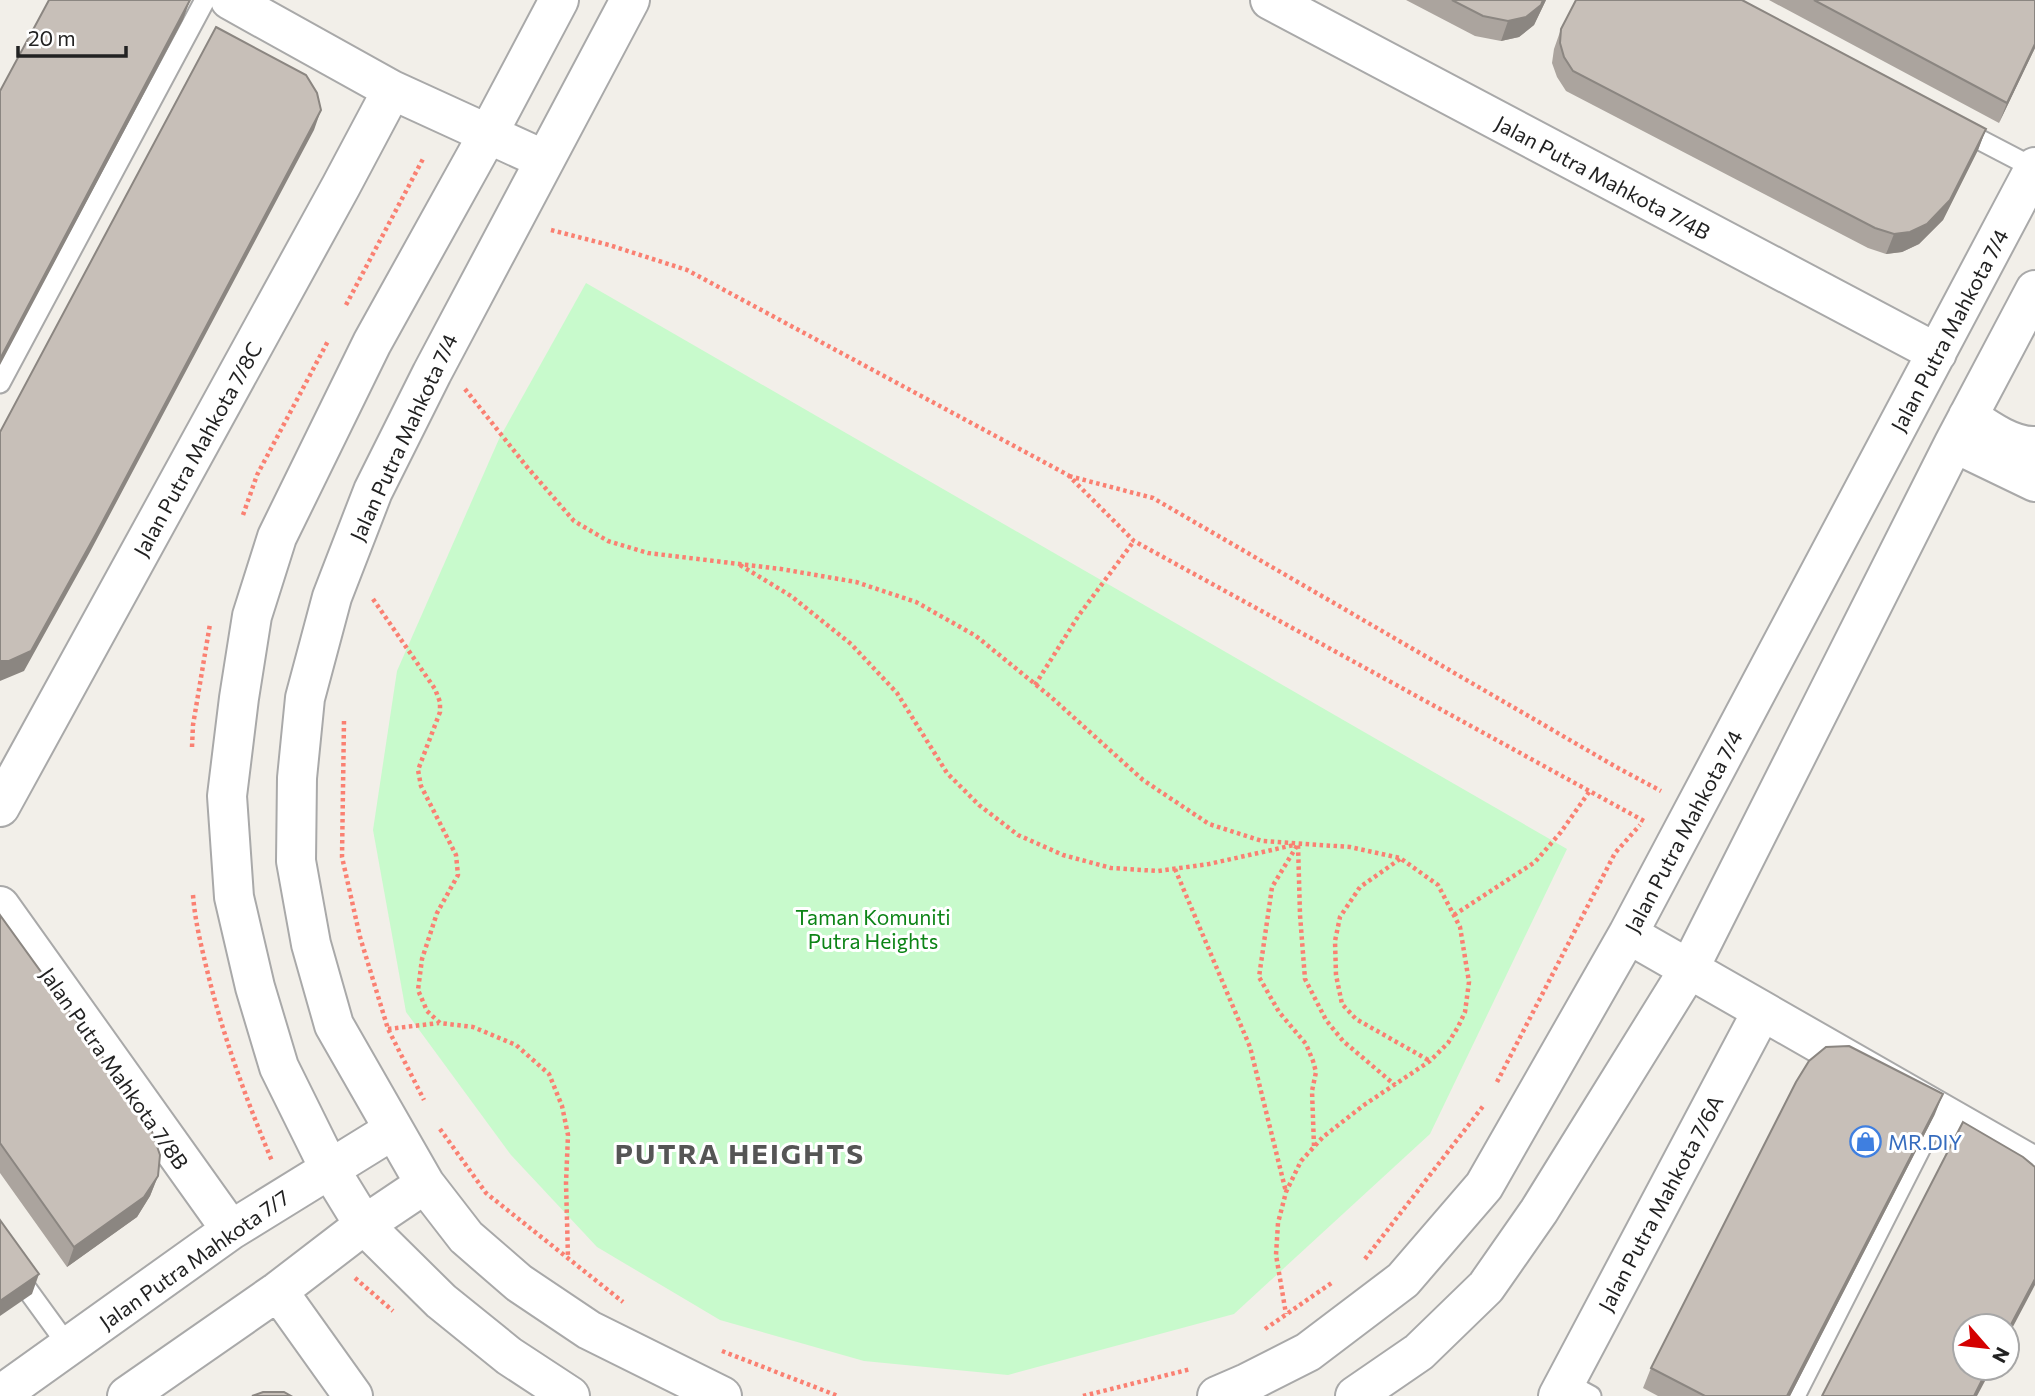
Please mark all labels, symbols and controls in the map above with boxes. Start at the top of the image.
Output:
scale bar [18,14,126,58]
text: 20 m [28,25,76,50]
street label: Jalan Putra Mahkota 7/4B [1491,110,1715,244]
street label: Jalan Putra Mahkota 7/4 [1885,224,2013,436]
street label: Jalan Putra Mahkota 7/4 [344,329,462,545]
street label: Jalan Putra Mahkota 7/8C [128,337,266,561]
street label: Jalan Putra Mahkota 7/4 [1619,725,1747,937]
park label: Taman Komuniti Putra Heights [795,904,951,953]
street label: Jalan Putra Mahkota 7/8B [36,962,194,1174]
street label: Jalan Putra Mahkota 7/6A [1592,1091,1728,1315]
shop icon: MR.DIY [1848,1124,1882,1158]
place label: MR.DIY [1888,1129,1962,1154]
district label: PUTRA HEIGHTS [615,1136,865,1170]
street label: Jalan Putra Mahkota 7/7 [94,1184,294,1334]
north arrow [1951,1312,2021,1382]
text: N [1988,1344,2015,1367]

